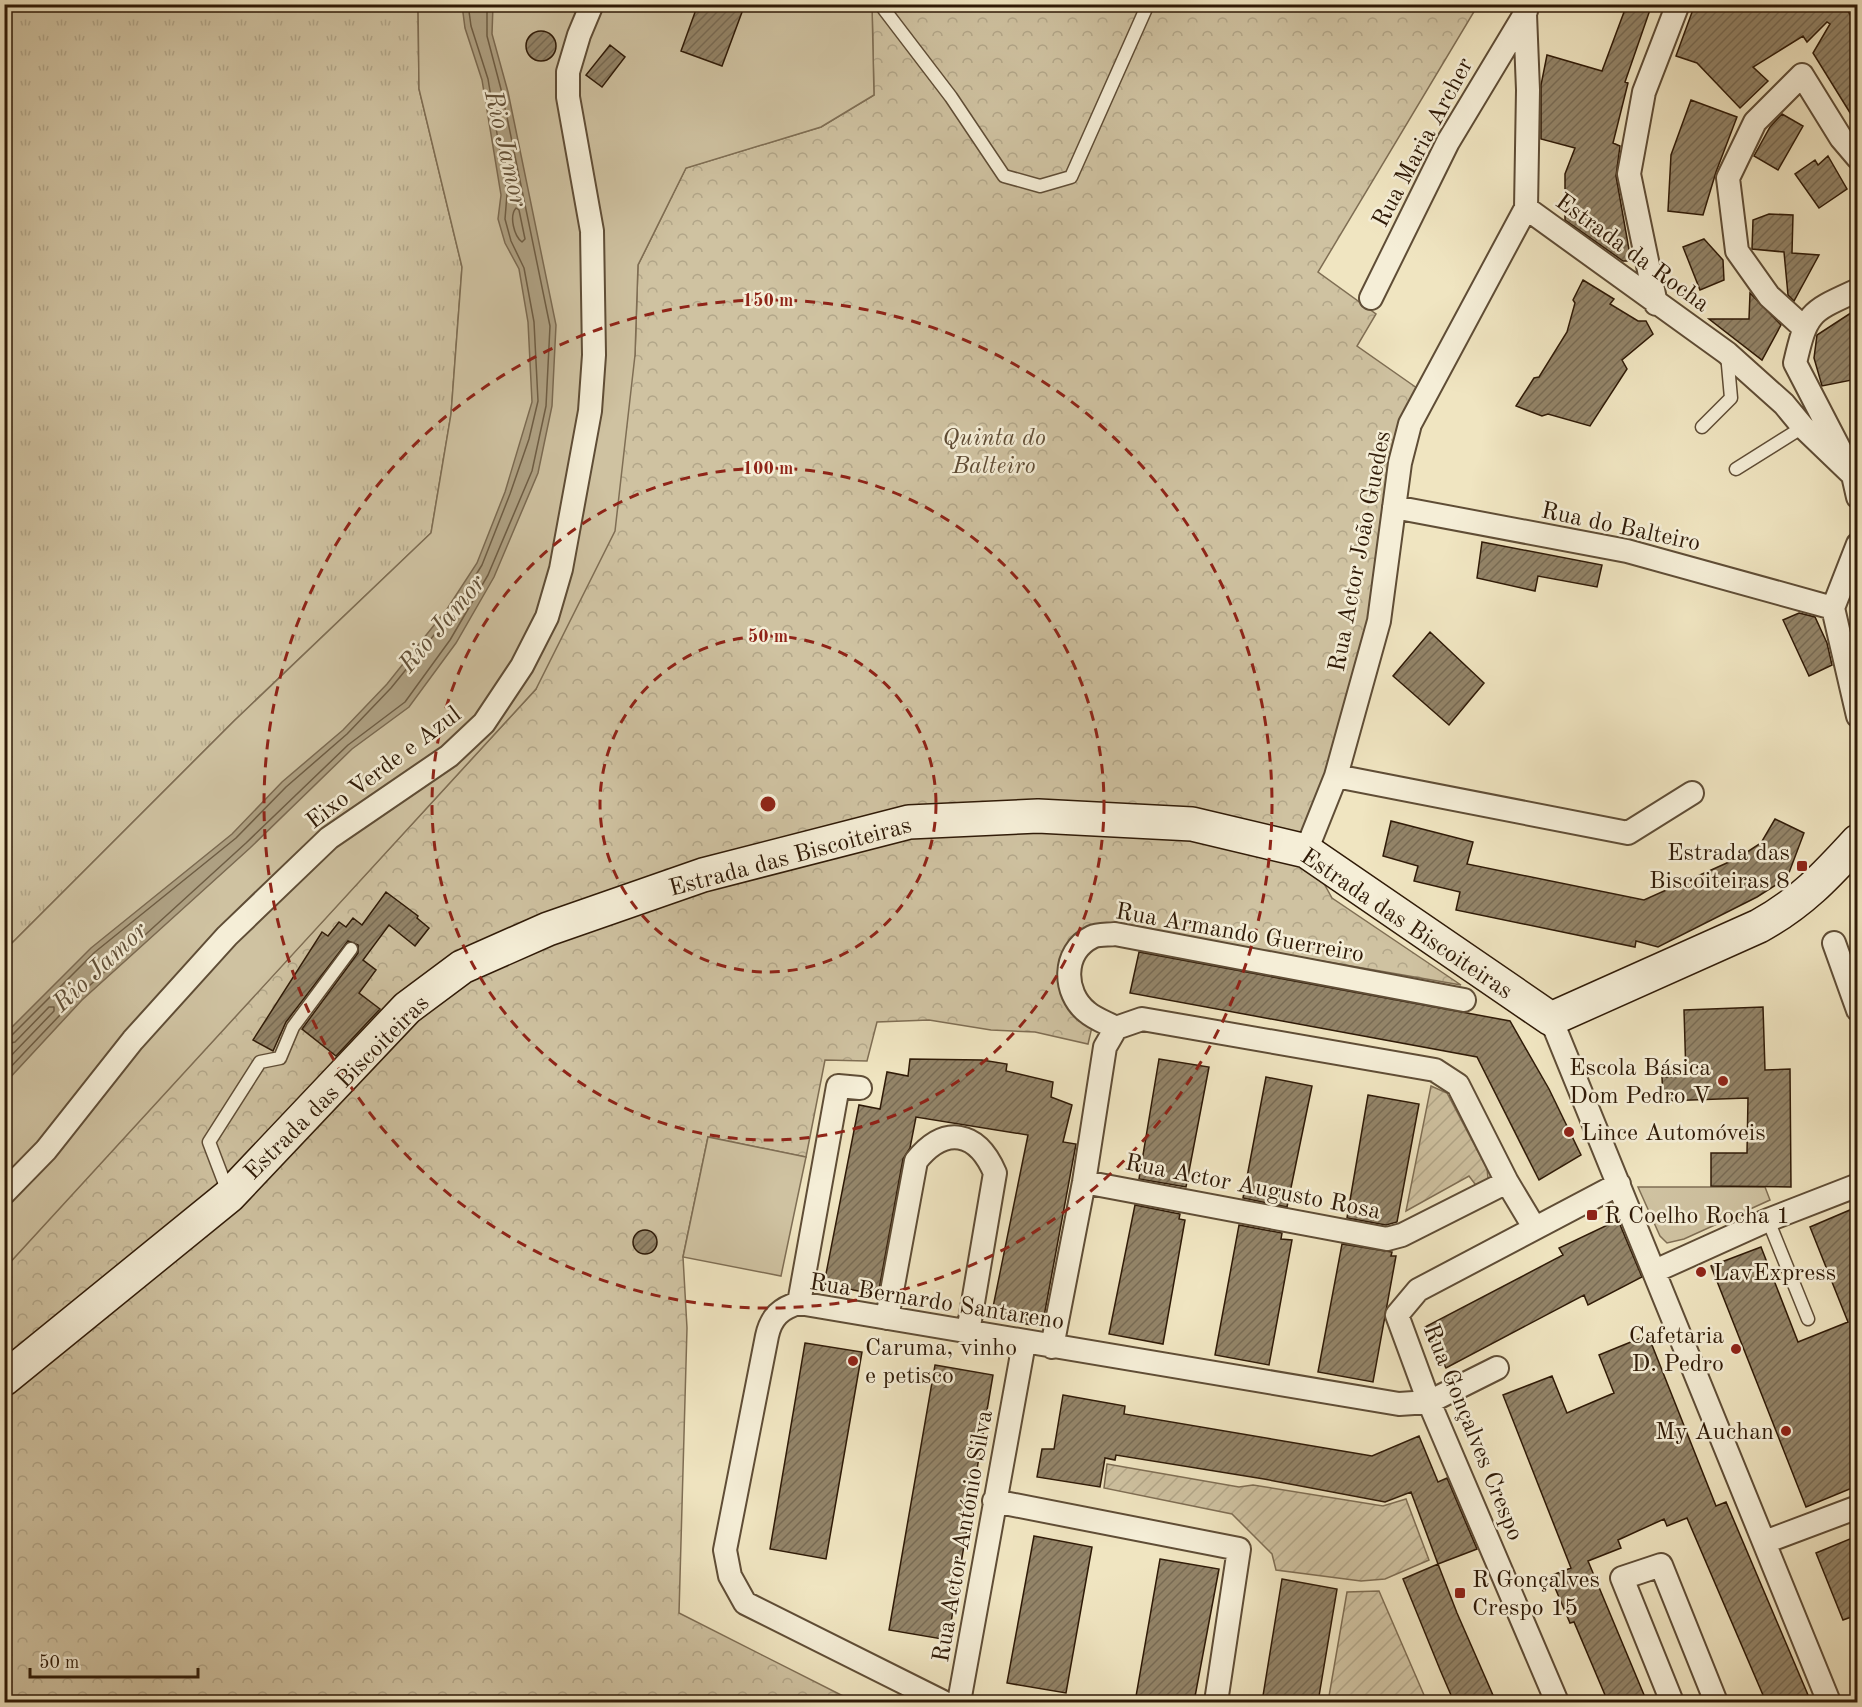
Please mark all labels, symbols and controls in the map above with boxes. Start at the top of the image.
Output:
street label: Rua Maria Archer [1369,54,1479,232]
water label: Rio Jamor [479,87,531,210]
street label: Estrada da Rocha [1550,190,1713,317]
text: 150 m [743,292,793,310]
park label: Quinta do Balteiro [942,427,1046,479]
street label: Rua Actor João Guedes [1326,429,1396,674]
text: 100 m [743,460,793,478]
street label: Rua do Balteiro [1539,499,1702,557]
water label: Rio Jamor [394,570,491,679]
text: 50 m [748,628,788,646]
street label: Eixo Verde e Azul [302,703,466,834]
centre of rings [758,794,778,814]
street label: Estrada das Biscoiteiras [667,814,914,902]
place label: Estrada das Biscoiteiras 8 [1649,842,1790,894]
street label: Estrada das Biscoiteiras [1296,845,1516,1005]
marker: Estrada das Biscoiteiras 8 [1795,859,1809,873]
street label: Rua Armando Guerreiro [1114,900,1366,968]
water label: Rio Jamor [47,917,153,1018]
street label: Estrada das Biscoiteiras [241,992,434,1185]
place label: Escola Básica Dom Pedro V [1569,1057,1711,1109]
marker: Escola Básica Dom Pedro V [1716,1074,1730,1088]
place label: Lince Automóveis [1581,1122,1766,1146]
marker: Lince Automóveis [1562,1125,1576,1139]
street label: Rua Actor Augusto Rosa [1123,1151,1383,1225]
place label: R Coelho Rocha 1 [1604,1205,1790,1229]
marker: R Coelho Rocha 1 [1585,1208,1599,1222]
place label: LavExpress [1713,1262,1836,1286]
marker: LavExpress [1694,1265,1708,1279]
street label: Rua Bernardo Santareno [808,1271,1066,1335]
street label: Rua Gonçalves Crespo [1418,1321,1527,1544]
place label: Cafetaria D. Pedro [1629,1325,1724,1377]
place label: Caruma, vinho e petisco [865,1337,1017,1389]
marker: Cafetaria D. Pedro [1729,1342,1743,1356]
marker: Caruma, vinho e petisco [846,1354,860,1368]
street label: Rua Actor António Silva [930,1408,998,1664]
place label: My Auchan [1655,1421,1774,1445]
marker: My Auchan [1779,1424,1793,1438]
place label: R Gonçalves Crespo 15 [1472,1569,1600,1621]
marker: R Gonçalves Crespo 15 [1453,1586,1467,1600]
scale bar [30,1641,198,1679]
text: 50 m [39,1654,79,1672]

